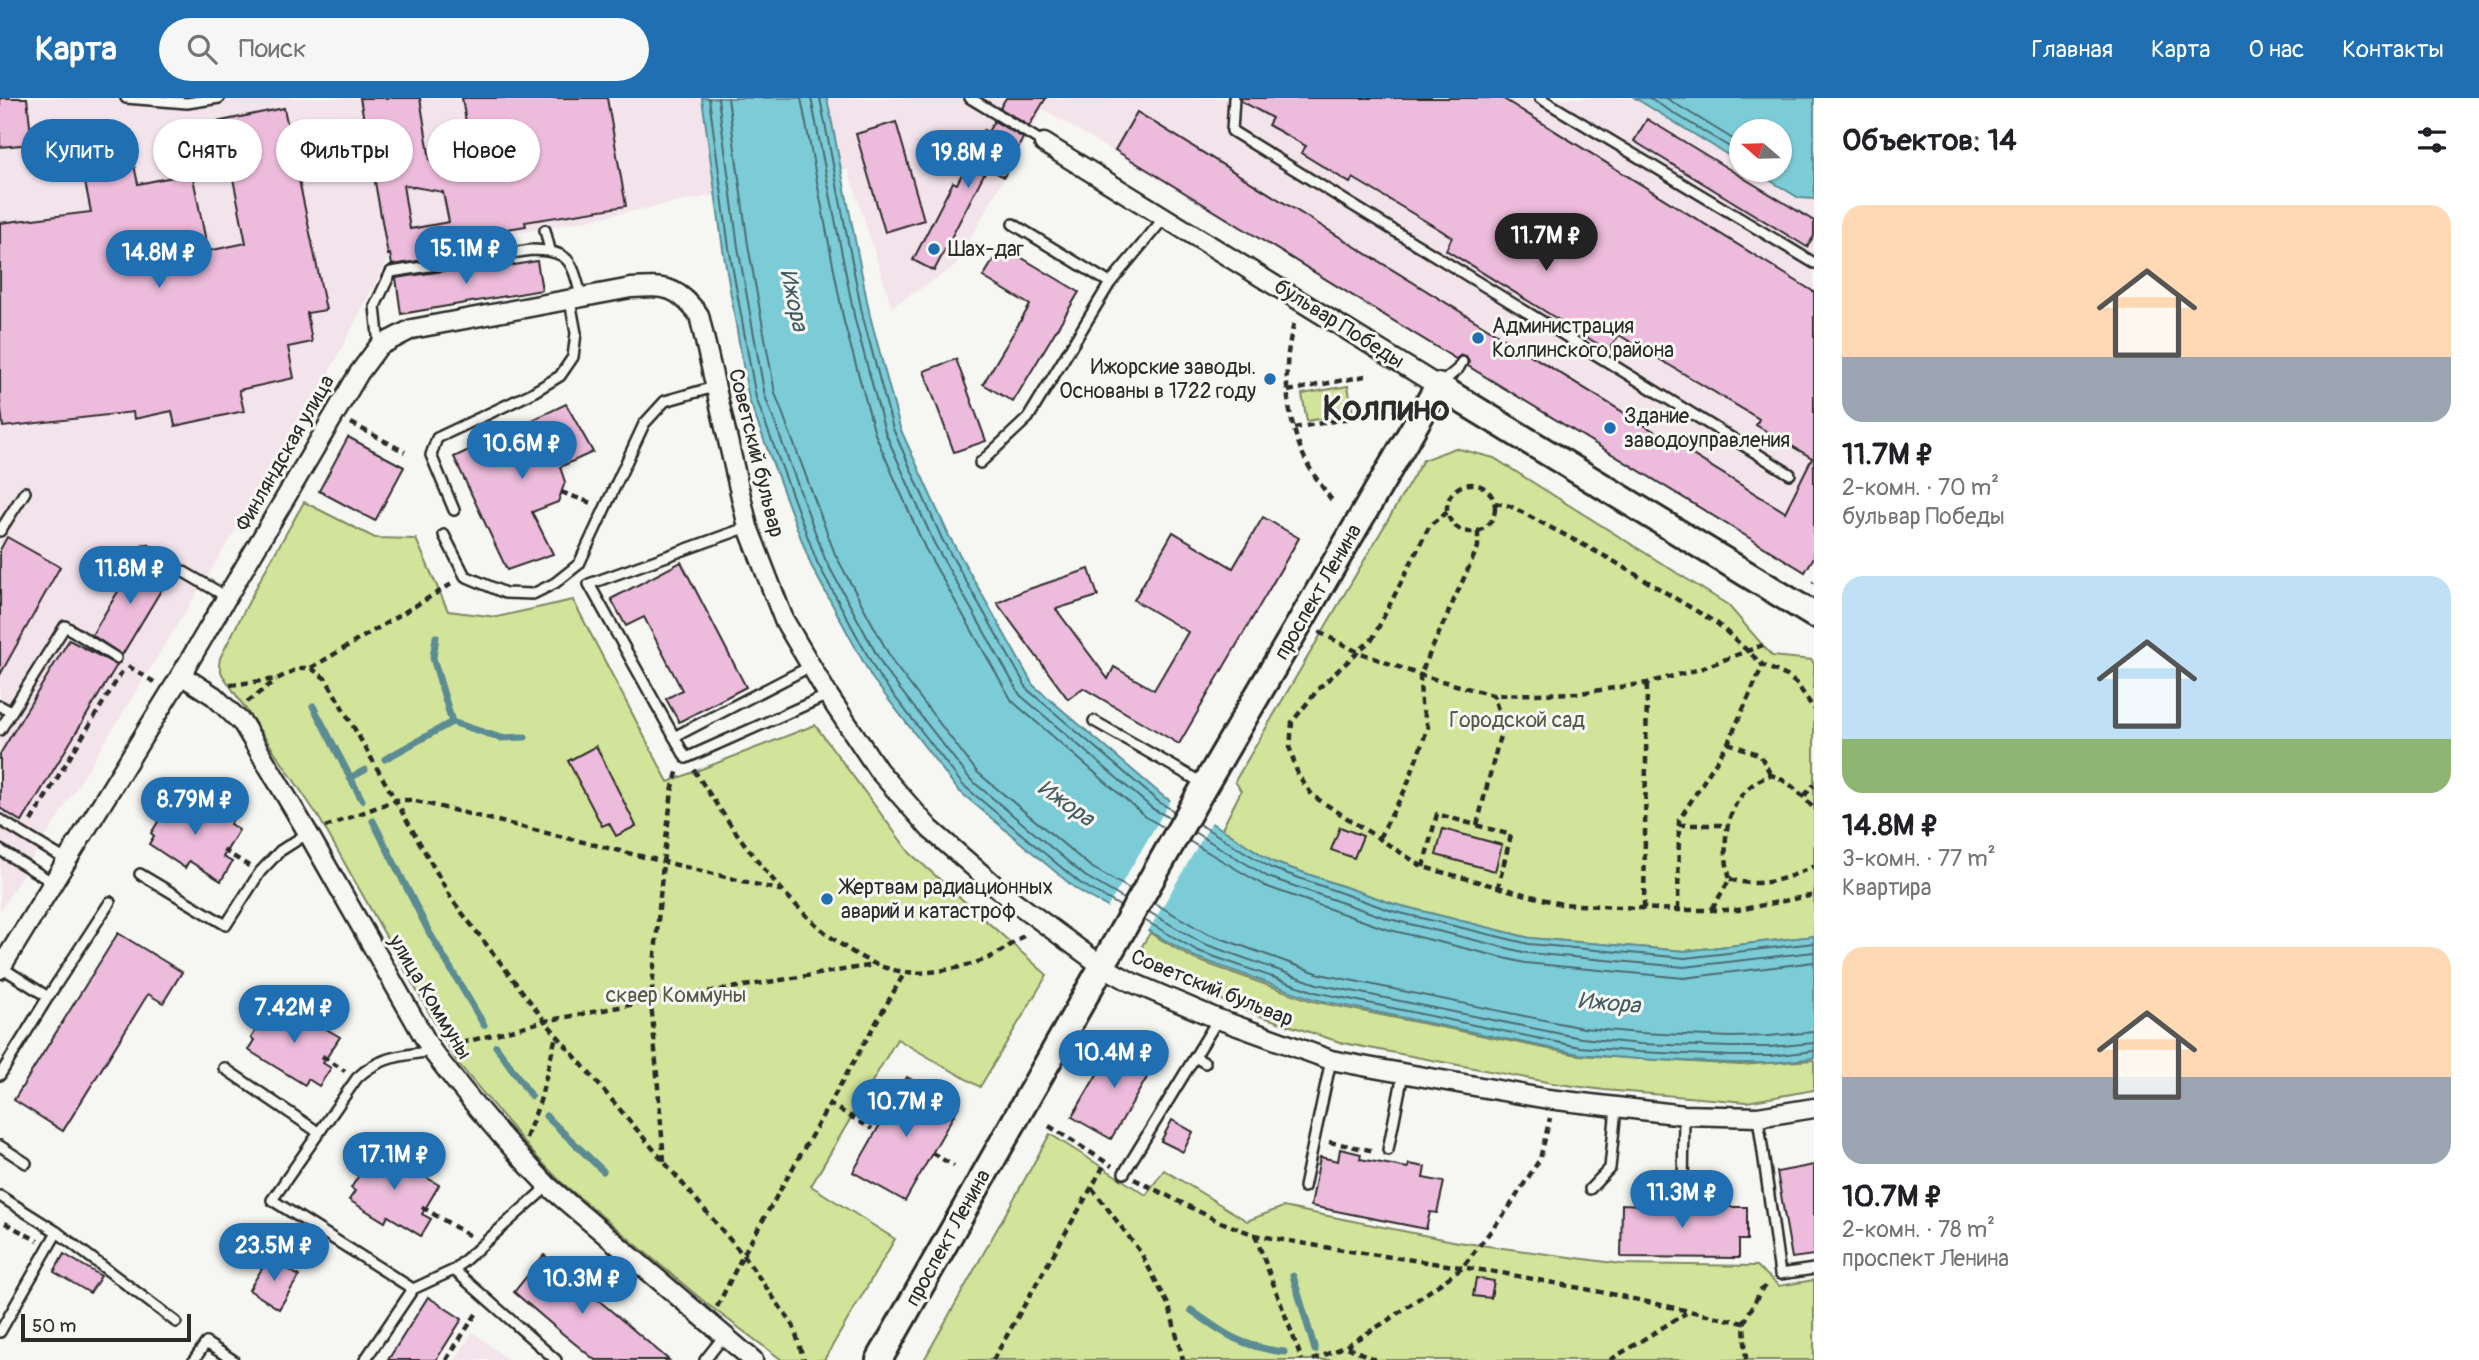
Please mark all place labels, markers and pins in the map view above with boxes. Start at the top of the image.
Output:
pin: 19.8M ₽ [903,130,1033,190]
pin: 11.7M ₽ [1481,214,1611,273]
pin: 15.1M ₽ [401,226,531,286]
pin: 14.8M ₽ [94,230,224,290]
place label: Шах-даг [948,236,1024,263]
marker: Шах-даг [926,241,942,257]
place label: Администрация Колпинского района [1492,313,1674,364]
marker: Администрация Колпинского района [1470,330,1486,346]
place label: Ижорские заводы. Основаны в 1722 году [1059,354,1256,405]
marker: Ижорские заводы. Основаны в 1722 году [1262,371,1278,387]
place label: Здание заводоуправления [1624,403,1790,454]
marker: Здание заводоуправления [1602,420,1618,436]
pin: 10.6M ₽ [457,422,587,481]
pin: 11.8M ₽ [65,546,195,606]
pin: 8.79M ₽ [130,778,260,837]
place label: Жертвам радиационных аварий и катастроф [838,874,1053,925]
marker: Жертвам радиационных аварий и катастроф [819,891,835,907]
pin: 7.42M ₽ [229,986,359,1045]
pin: 10.4M ₽ [1049,1030,1179,1090]
pin: 10.7M ₽ [841,1080,971,1139]
pin: 17.1M ₽ [329,1132,459,1192]
pin: 11.3M ₽ [1617,1170,1747,1230]
pin: 23.5M ₽ [209,1224,339,1283]
pin: 10.3M ₽ [517,1256,647,1316]

